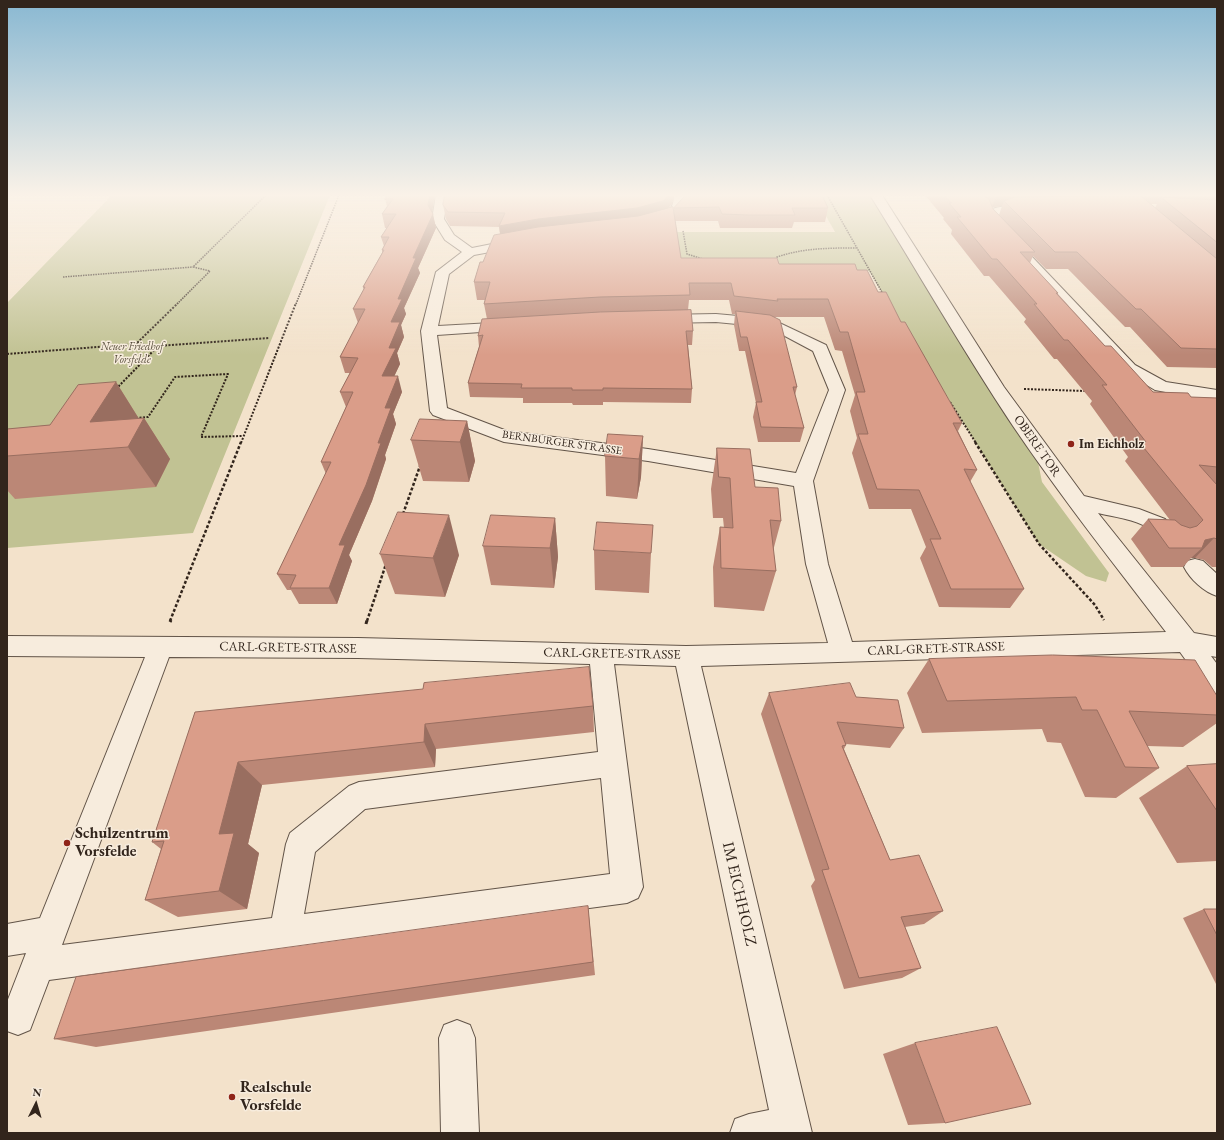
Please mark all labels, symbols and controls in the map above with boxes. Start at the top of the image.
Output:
park label: Neuer Friedhof Vorsfelde [101,340,163,366]
street label: OBERE TOR [1010,412,1064,480]
street label: BERNBURGER STRASSE [501,428,623,458]
place label: Im Eichholz [1079,436,1144,452]
marker: Im Eichholz [1066,439,1076,449]
street label: CARL-GRETE-STRASSE [219,639,357,657]
street label: CARL-GRETE-STRASSE [867,639,1005,659]
street label: CARL-GRETE-STRASSE [543,645,681,663]
place label: Schulzentrum Vorsfelde [75,824,169,862]
marker: Schulzentrum Vorsfelde [62,838,72,848]
street label: IM EICHHOLZ [718,840,760,948]
place label: Realschule Vorsfelde [240,1078,311,1116]
north arrow [16,1084,56,1124]
text: N [32,1085,42,1099]
marker: Realschule Vorsfelde [227,1092,237,1102]

